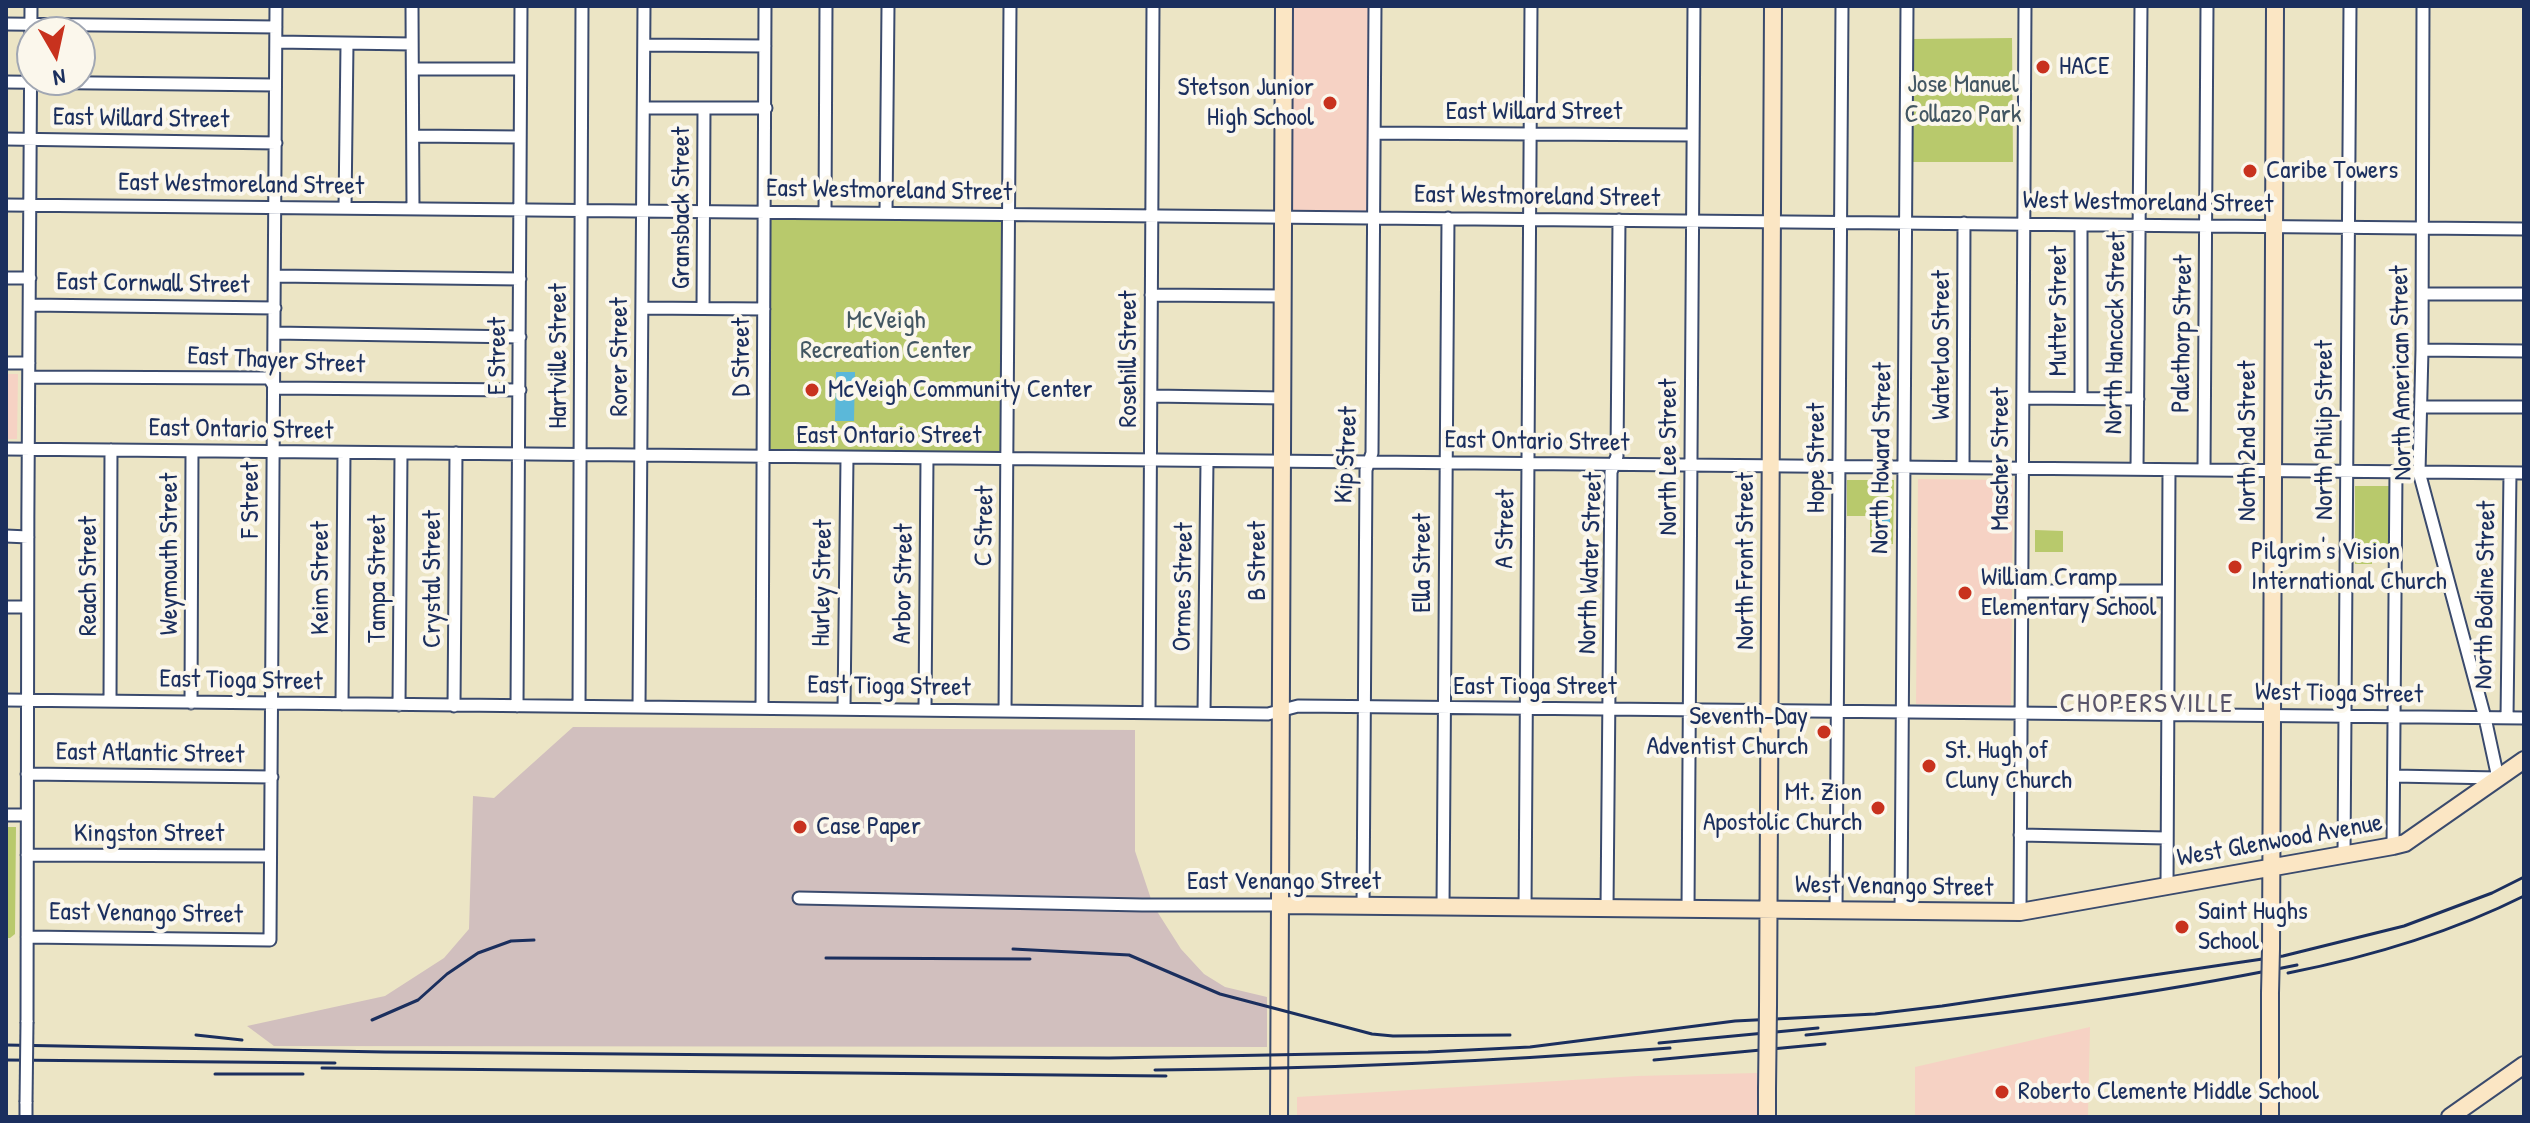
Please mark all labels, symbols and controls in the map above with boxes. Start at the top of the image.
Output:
north arrow [16,16,96,96]
place label: HACE [2059,51,2110,83]
marker: HACE [2034,58,2052,76]
text: N [51,62,68,93]
park label: Jose Manuel Collazo Park [1904,69,2022,130]
place label: Stetson Junior High School [1178,72,1314,134]
marker: Stetson Junior High School [1321,94,1339,112]
street label: East Willard Street [1446,96,1622,128]
street label: East Willard Street [52,102,230,136]
street label: Gransback Street [666,127,698,289]
place label: Caribe Towers [2266,155,2398,187]
marker: Caribe Towers [2241,162,2259,180]
street label: East Westmoreland Street [118,167,364,203]
street label: East Westmoreland Street [766,173,1012,209]
street label: East Westmoreland Street [1414,179,1660,215]
street label: West Westmoreland Street [2022,185,2274,221]
street label: North Hancock Street [2099,232,2133,434]
street label: Mutter Street [2043,246,2075,376]
street label: Palethorp Street [2166,255,2200,413]
street label: North American Street [2385,265,2419,481]
street label: East Cornwall Street [56,267,250,301]
street label: Waterloo Street [1926,270,1958,420]
street label: Hartville Street [543,283,575,429]
street label: Rosehill Street [1113,290,1145,428]
street label: Rorer Street [604,297,636,417]
park label: McVeigh Recreation Center [800,305,972,366]
street label: E Street [482,317,514,395]
street label: D Street [726,318,758,396]
street label: North Philip Street [2309,340,2341,520]
street label: East Thayer Street [186,341,366,381]
street label: North 2nd Street [2232,361,2264,521]
street label: North Howard Street [1865,362,1899,554]
place label: McVeigh Community Center [828,374,1092,406]
street label: North Lee Street [1653,378,1685,536]
marker: McVeigh Community Center [803,381,821,399]
street label: Mascher Street [1985,387,2017,531]
street label: Hope Street [1801,403,1833,513]
street label: Kip Street [1329,406,1365,504]
street label: East Ontario Street [148,413,334,447]
street label: East Ontario Street [797,420,981,452]
street label: East Ontario Street [1444,425,1630,459]
street label: F Street [235,462,267,538]
street label: North Water Street [1572,471,1610,655]
street label: North Front Street [1730,472,1762,650]
street label: Weymouth Street [154,473,186,635]
street label: C Street [969,485,1001,567]
street label: A Street [1490,489,1522,569]
street label: North Bodine Street [2469,501,2503,689]
street label: Crystal Street [417,510,449,648]
street label: Ella Street [1407,513,1439,613]
street label: Tampa Street [362,515,394,643]
street label: Reach Street [73,516,105,636]
street label: Hurley Street [806,519,840,647]
street label: Keim Street [305,521,337,635]
street label: B Street [1242,521,1274,601]
street label: Ormes Street [1167,522,1201,652]
street label: Arbor Street [887,524,921,644]
place label: Pilgrim's Vision International Church [2251,536,2447,598]
marker: Pilgrim's Vision International Church [2226,558,2244,576]
place label: William Cramp Elementary School [1981,562,2156,624]
marker: William Cramp Elementary School [1956,584,1974,602]
street label: East Tioga Street [159,664,323,698]
street label: East Tioga Street [807,670,971,704]
street label: East Tioga Street [1453,671,1617,703]
street label: West Tioga Street [2255,677,2423,711]
district label: CHOPERSVILLE [2060,688,2234,722]
place label: Seventh-Day Adventist Church [1646,701,1808,762]
marker: Seventh-Day Adventist Church [1815,723,1833,741]
place label: St. Hugh of Cluny Church [1945,735,2072,796]
street label: East Atlantic Street [56,737,244,771]
marker: St. Hugh of Cluny Church [1920,757,1938,775]
place label: Mt. Zion Apostolic Church [1703,777,1862,838]
marker: Mt. Zion Apostolic Church [1869,799,1887,817]
street label: West Glenwood Avenue [2175,808,2385,874]
place label: Case Paper [816,811,921,843]
street label: Kingston Street [74,818,224,850]
marker: Case Paper [791,818,809,836]
street label: East Venango Street [1187,866,1381,898]
street label: West Venango Street [1794,870,1994,904]
place label: Saint Hughs School [2198,896,2308,958]
street label: East Venango Street [49,897,243,931]
marker: Saint Hughs School [2173,918,2191,936]
place label: Roberto Clemente Middle School [2018,1076,2319,1108]
marker: Roberto Clemente Middle School [1993,1083,2011,1101]

